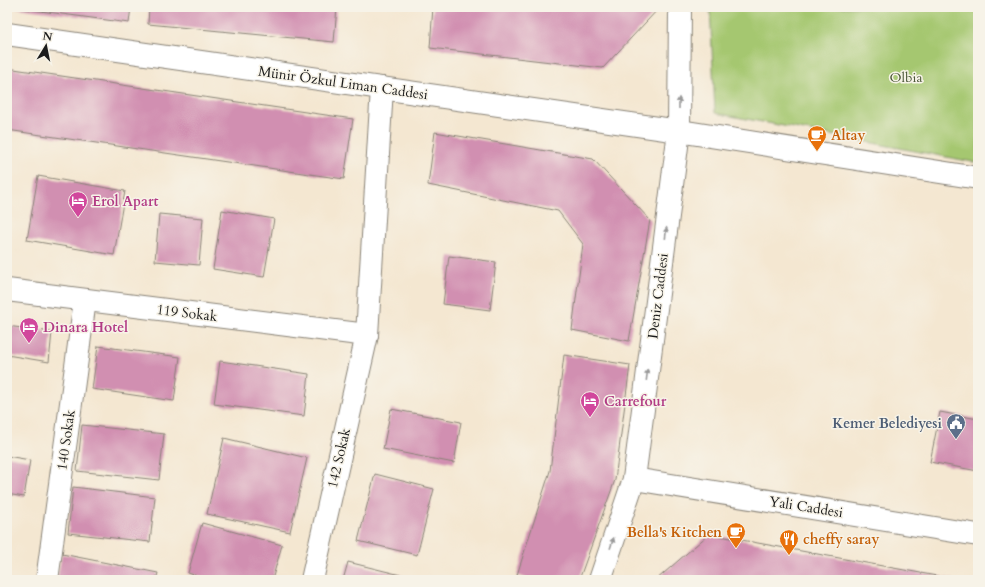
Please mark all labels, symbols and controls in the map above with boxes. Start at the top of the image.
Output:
north arrow [26,26,66,66]
text: N [42,28,54,45]
street label: Münir Özkul Liman Caddesi [257,62,429,104]
park label: Olbia [889,68,923,87]
one-way arrow [676,96,682,109]
cafe icon: Altay [806,124,828,152]
place label: Altay [831,126,866,145]
hotel icon: Erol Apart [67,190,89,218]
place label: Erol Apart [92,192,159,211]
one-way arrow [663,227,669,239]
street label: Deniz Caddesi [643,252,673,340]
street label: 119 Sokak [156,300,219,326]
hotel icon: Dinara Hotel [18,316,40,344]
place label: Dinara Hotel [43,318,128,337]
one-way arrow [644,369,650,381]
hotel icon: Carrefour [579,390,601,418]
place label: Carrefour [604,392,667,411]
street label: 140 Sokak [52,408,80,471]
public building icon: Kemer Belediyesi [945,412,967,440]
place label: Kemer Belediyesi [832,414,943,433]
street label: 142 Sokak [323,426,355,490]
street label: Yali Caddesi [768,492,844,522]
cafe icon: Bella's Kitchen [725,521,747,549]
place label: Bella's Kitchen [627,523,722,542]
restaurant icon: cheffy saray [778,528,800,556]
place label: cheffy saray [803,530,879,549]
one-way arrow [610,537,616,549]

